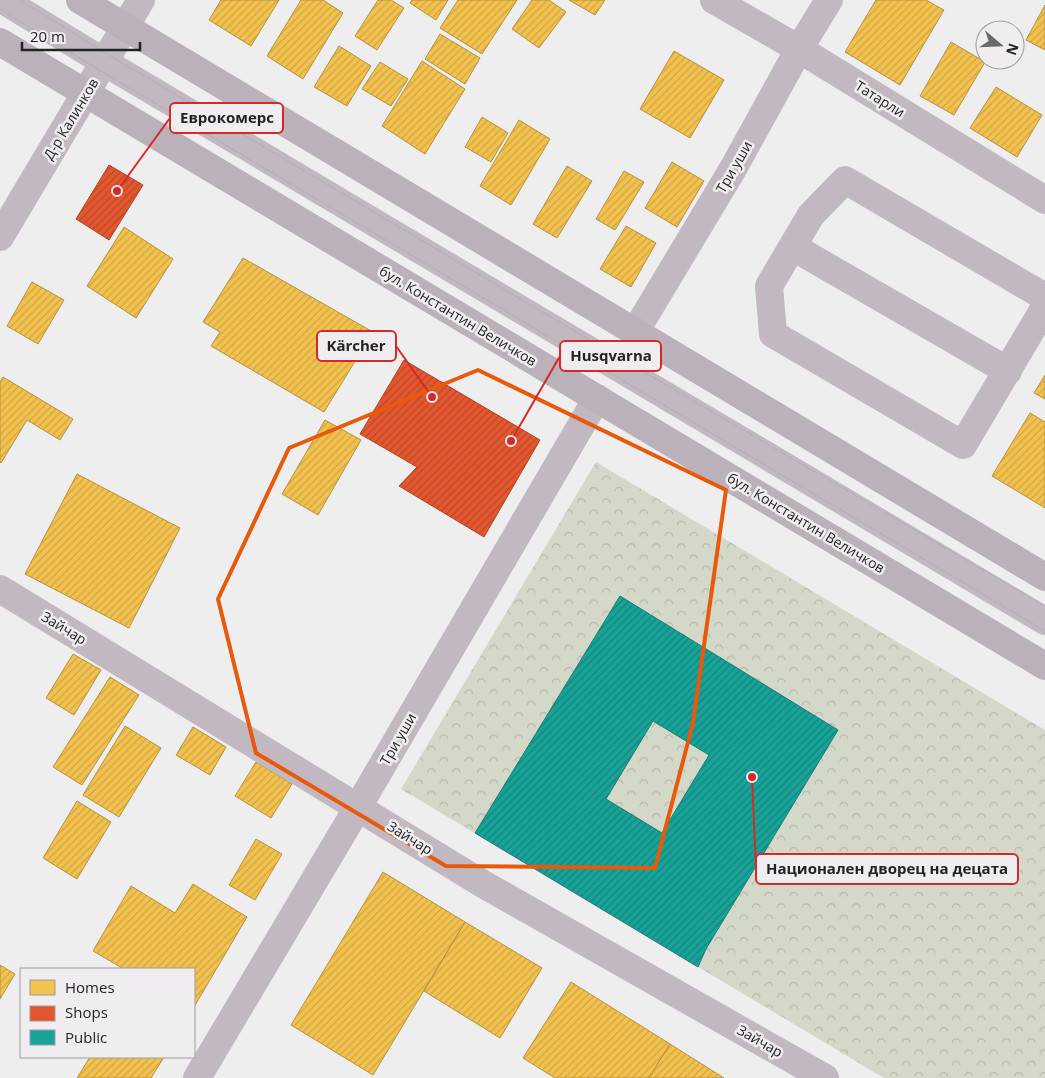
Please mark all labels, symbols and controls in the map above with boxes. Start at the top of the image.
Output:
scale bar [22,20,140,52]
north arrow [975,20,1025,70]
text: 20 m [30,26,65,46]
text: N [1002,41,1024,58]
street label: Д-р Калинков [39,74,102,163]
street label: Татарли [852,76,909,121]
callout: Еврокомерс [170,103,283,133]
text: Еврокомерс [180,107,274,127]
street label: Три уши [711,137,756,196]
street label: бул. Константин Величков [376,261,540,370]
callout: Kärcher [317,331,396,361]
text: Kärcher [326,335,386,355]
callout: Husqvarna [560,341,661,371]
text: Husqvarna [570,345,652,365]
street label: бул. Константин Величков [724,468,888,577]
street label: Зайчар [38,607,90,649]
street label: Три уши [375,709,420,768]
street label: Зайчар [384,816,436,859]
callout: Национален дворец на децата [756,854,1018,884]
text: Национален дворец на децата [766,858,1008,878]
legend [20,968,195,1058]
text: Homes [65,977,115,997]
text: Shops [65,1002,108,1022]
street label: Зайчар [734,1020,787,1061]
text: Public [65,1027,107,1047]

